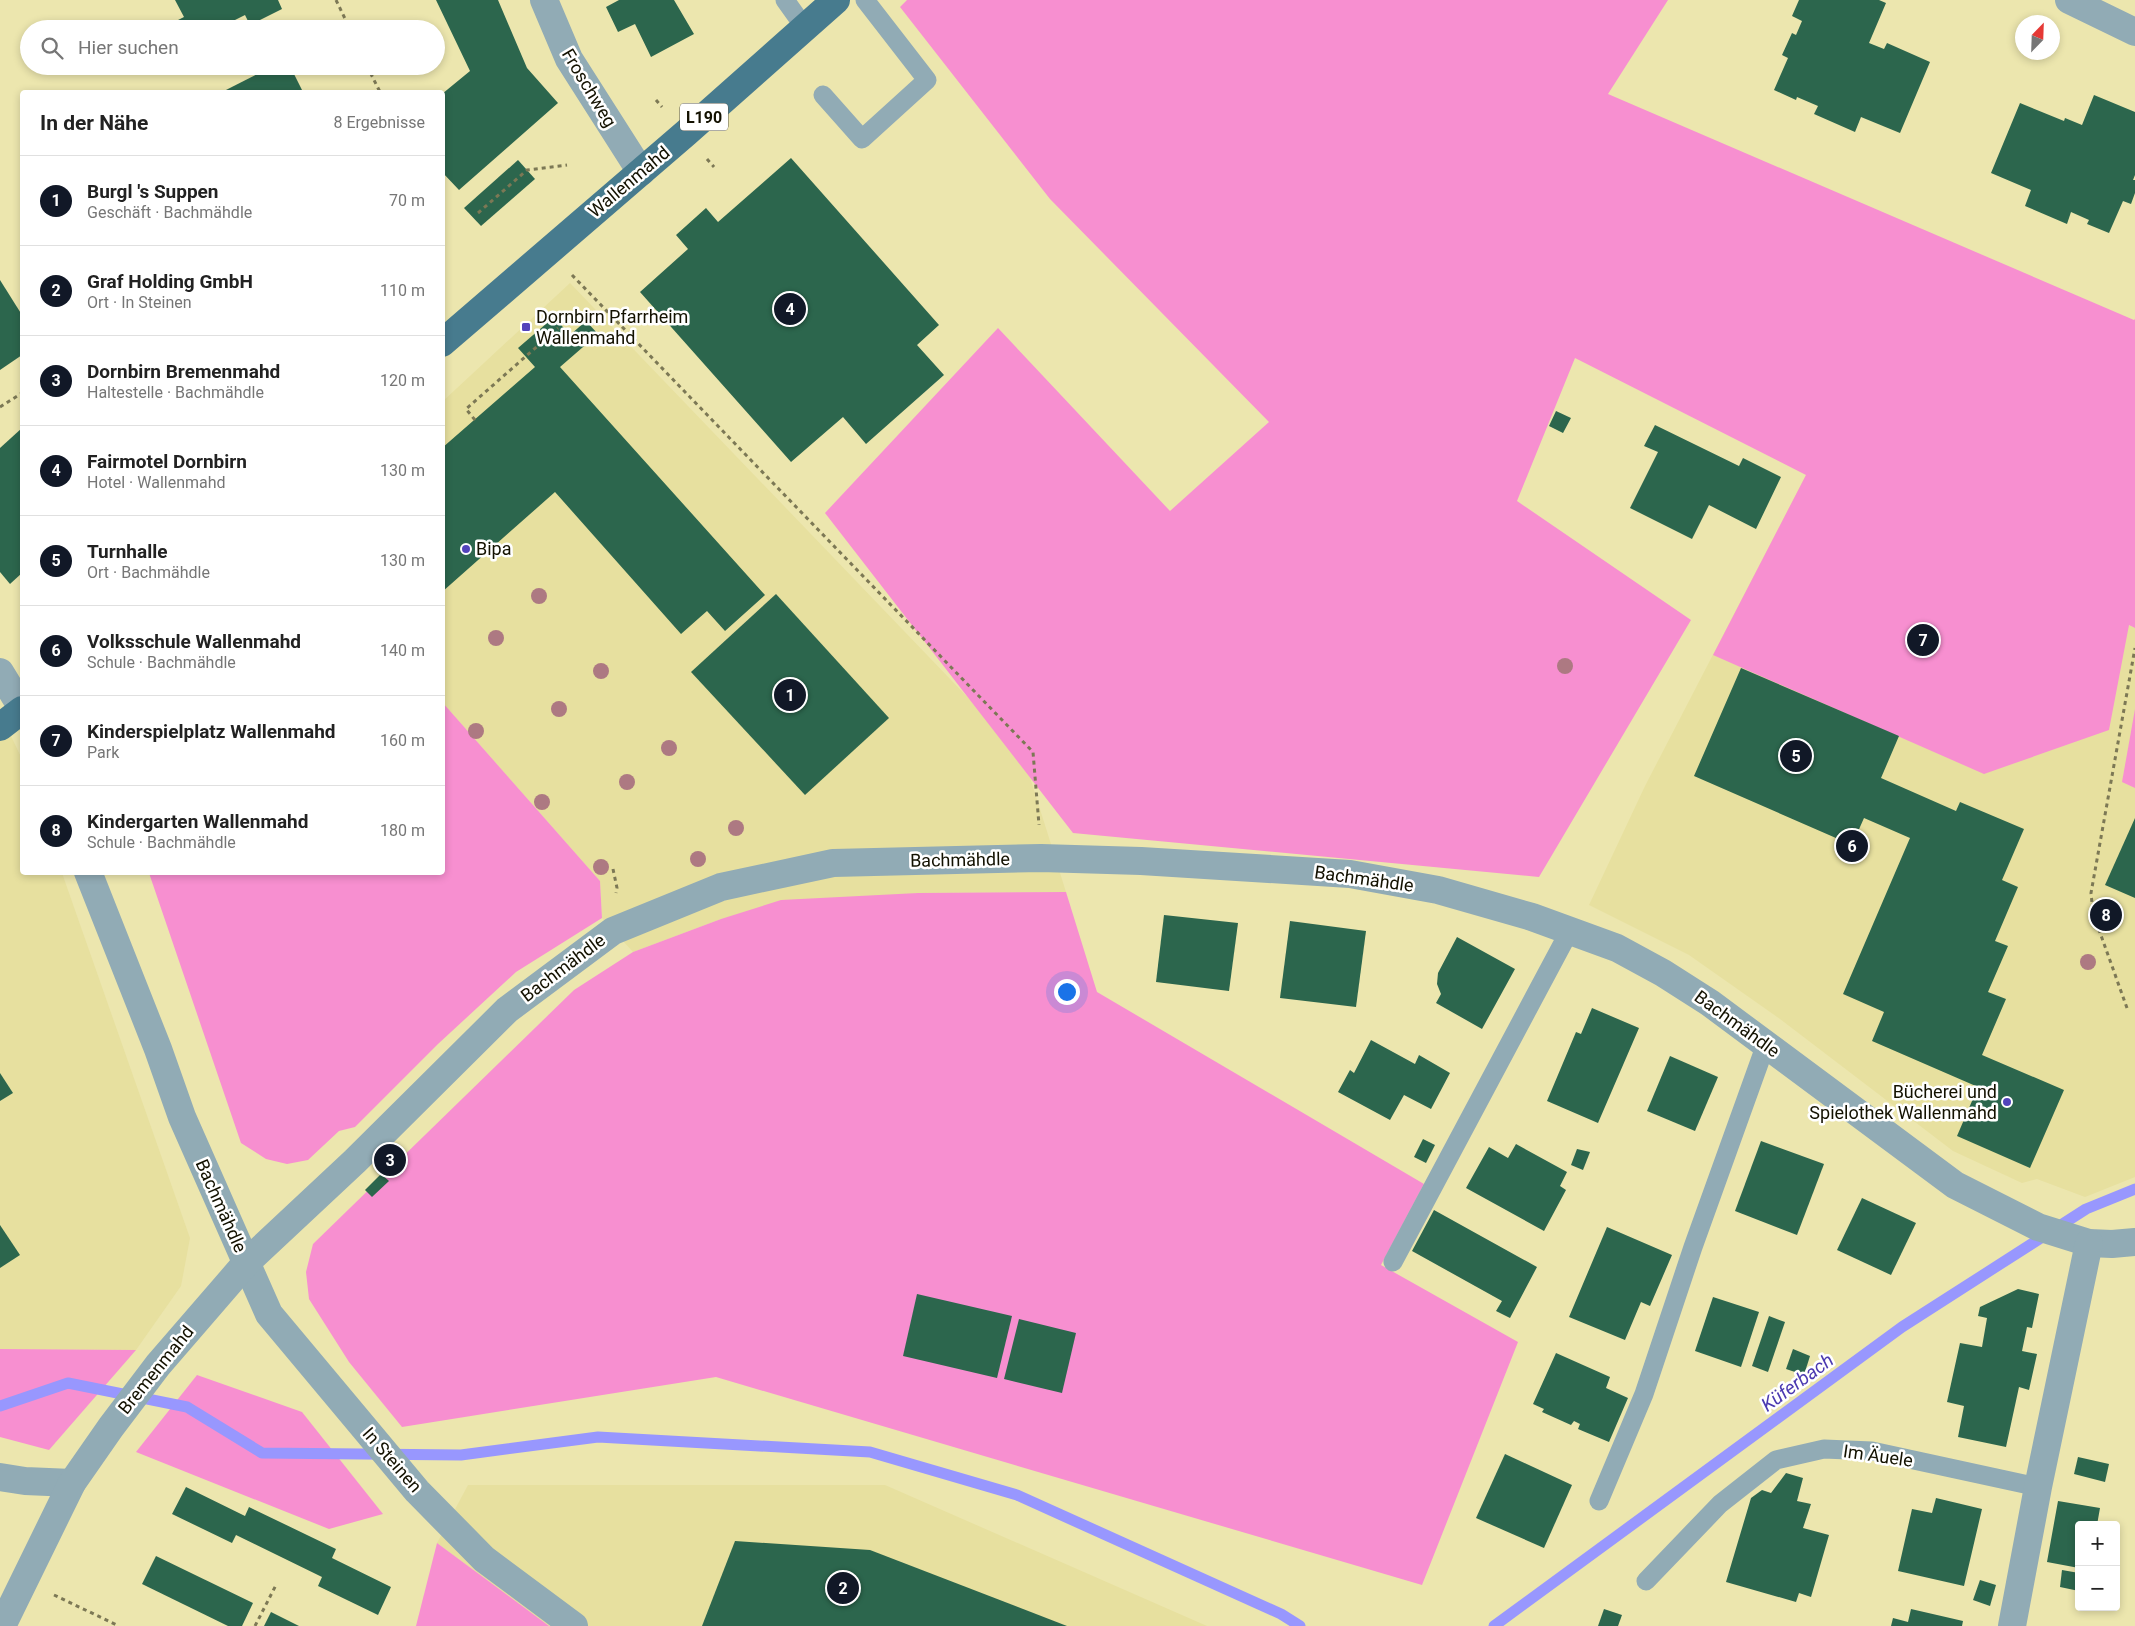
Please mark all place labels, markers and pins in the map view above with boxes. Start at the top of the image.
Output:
pin: 4 [774,290,806,328]
place label: Dornbirn Pfarrheim Wallenmahd [536,306,688,348]
marker: Dornbirn Pfarrheim Wallenmahd [520,321,532,333]
place label: Bipa [476,538,512,559]
marker: Bipa [460,543,472,555]
pin: 7 [1907,621,1939,659]
pin: 1 [774,676,806,714]
pin: 5 [1780,737,1812,775]
pin: 6 [1836,827,1868,865]
pin: 8 [2090,896,2122,934]
place label: Bücherei und Spielothek Wallenmahd [1809,1081,1997,1123]
marker: Bücherei und Spielothek Wallenmahd [2001,1096,2013,1108]
pin: 3 [374,1141,406,1179]
pin: 2 [827,1569,859,1607]

